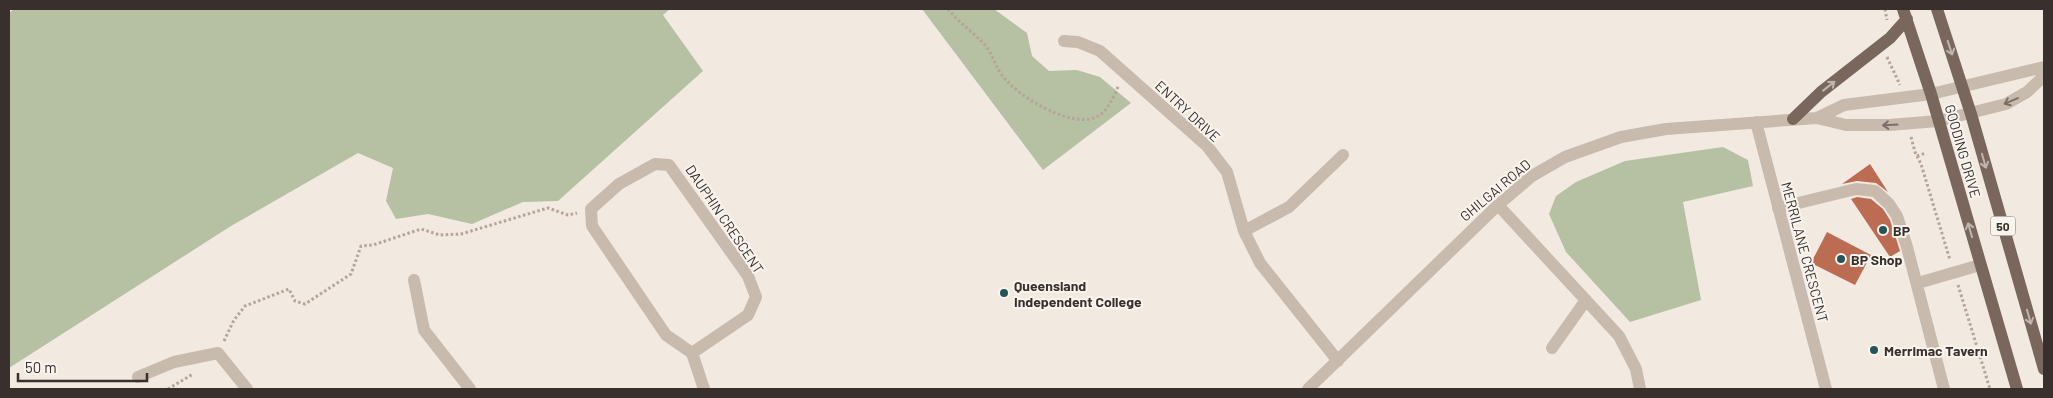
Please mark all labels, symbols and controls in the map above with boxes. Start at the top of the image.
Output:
one-way arrow [1946,40,1955,55]
street label: ENTRY DRIVE [1152,77,1224,145]
one-way arrow [1822,81,1836,91]
one-way arrow [2004,97,2019,107]
street label: GOODING DRIVE [1942,102,1984,200]
one-way arrow [1882,120,1898,129]
one-way arrow [1980,152,1990,168]
street label: GHILGAI ROAD [1456,155,1534,225]
street label: DAUPHIN CRESCENT [682,161,768,277]
street label: MERRILANE CRESCENT [1778,180,1832,324]
road number: 50 [1990,217,2016,236]
place label: BP [1893,222,1910,239]
one-way arrow [1965,223,1975,239]
marker: BP [1877,224,1889,236]
place label: BP Shop [1851,251,1903,268]
marker: BP Shop [1835,253,1847,265]
place label: Queensland Independent College [1014,277,1142,310]
marker: Queensland Independent College [998,287,1010,299]
one-way arrow [2025,308,2035,324]
place label: Merrimac Tavern [1884,342,1988,359]
marker: Merrimac Tavern [1868,344,1880,356]
scale bar [18,350,146,382]
text: 50 m [25,358,57,376]

